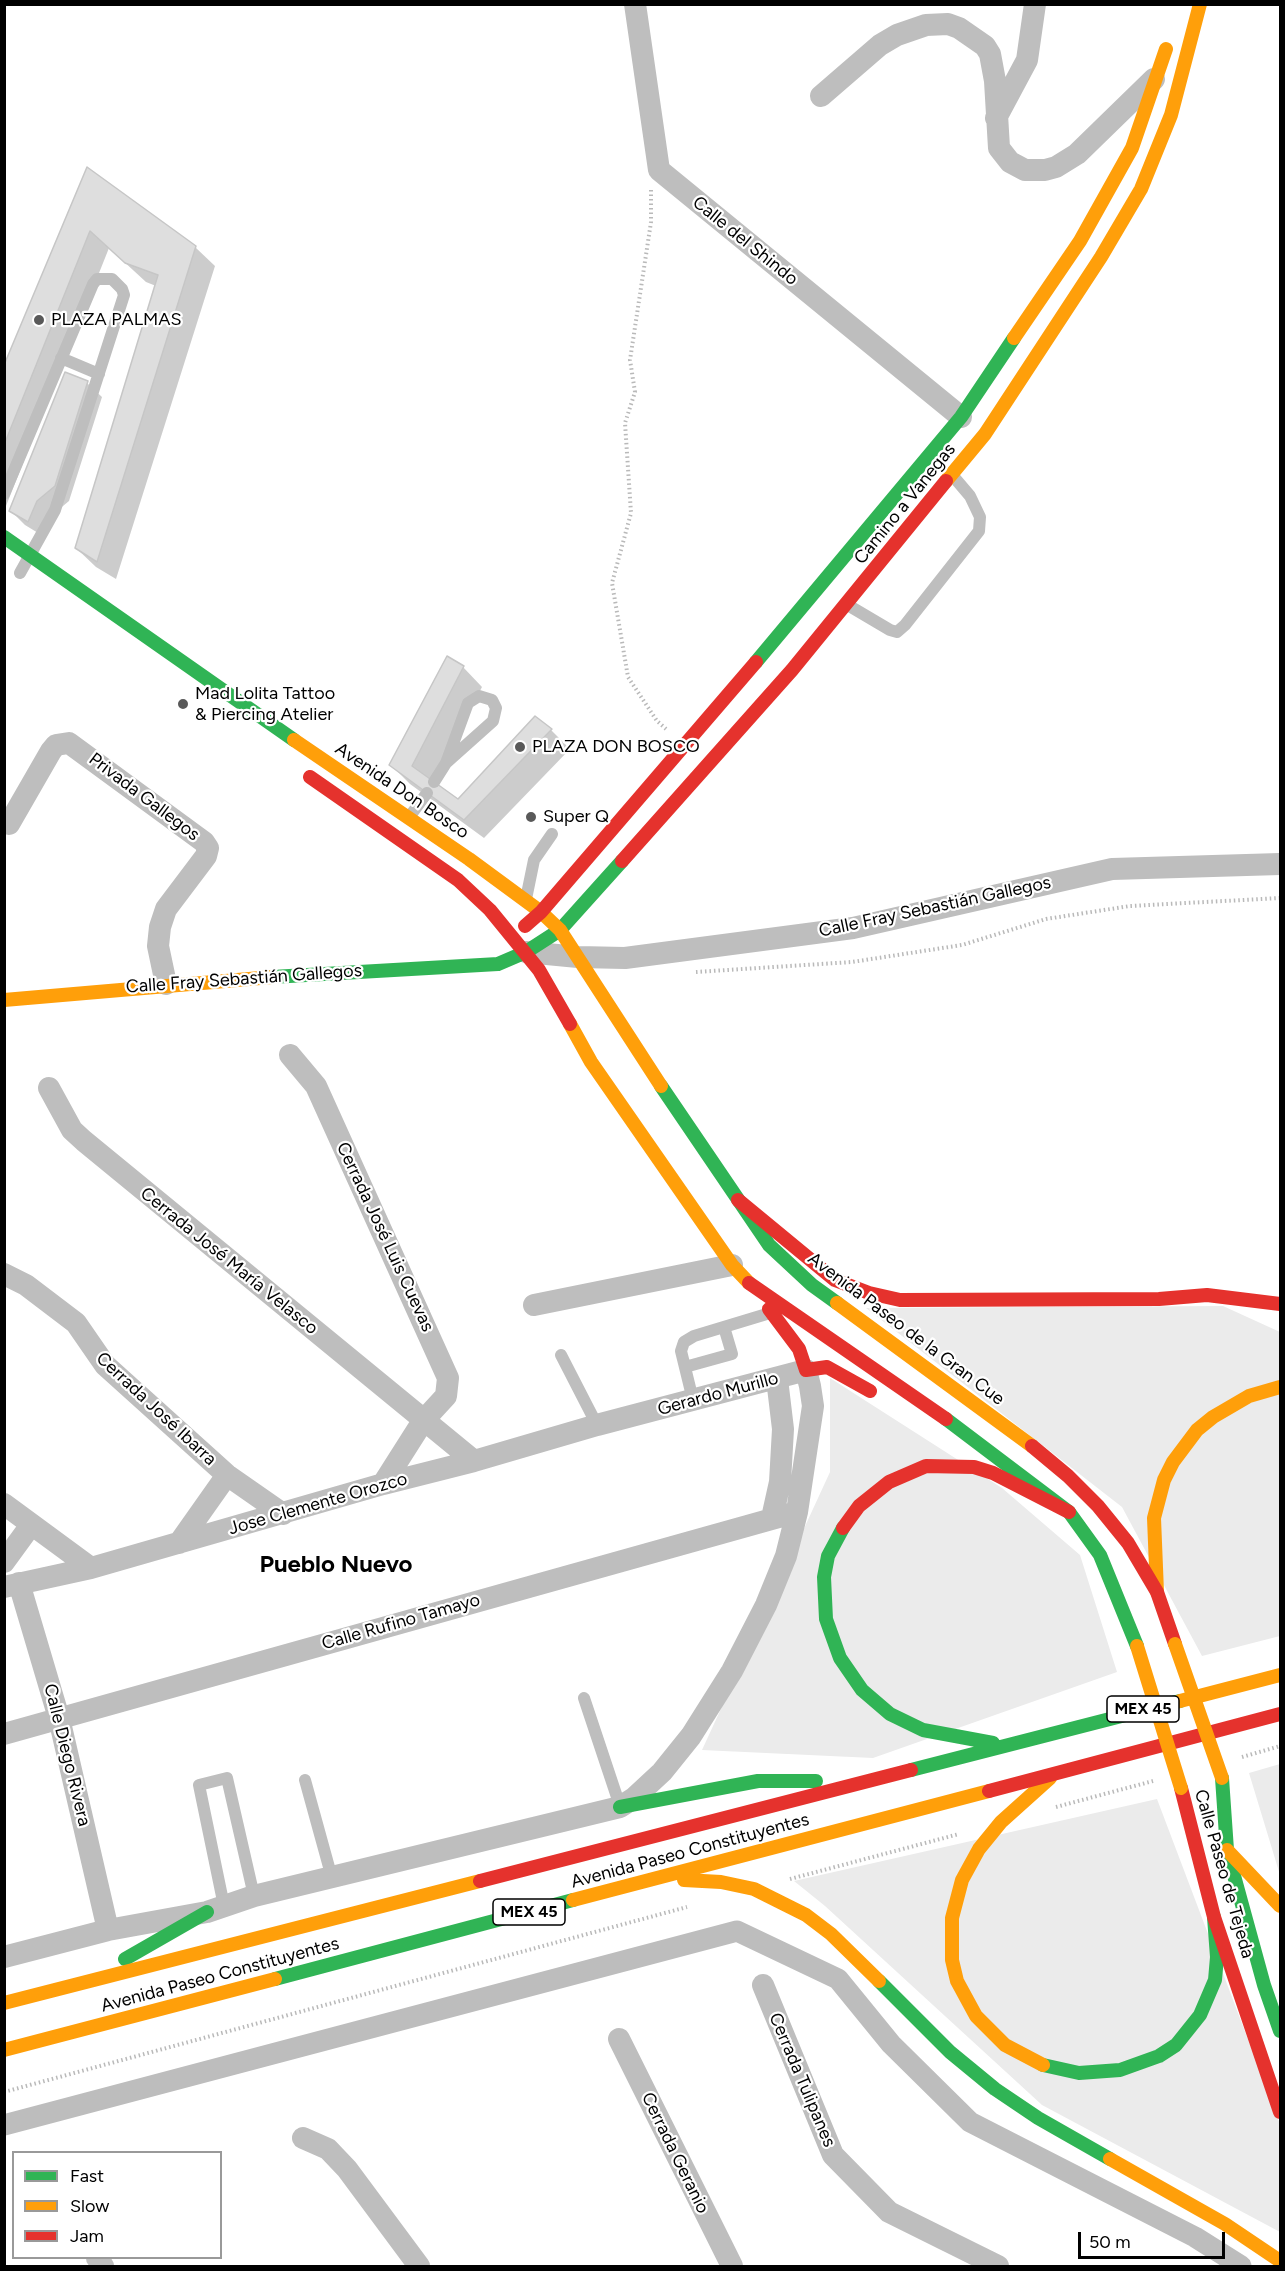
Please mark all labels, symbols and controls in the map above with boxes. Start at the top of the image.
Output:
street label: Calle del Shindo [688,192,802,290]
place label: PLAZA PALMAS [51,309,182,331]
marker: PLAZA PALMAS [32,313,46,327]
street label: Camino a Vanegas [850,439,960,569]
place label: Mad Lolita Tattoo & Piercing Atelier [195,683,335,726]
marker: Mad Lolita Tattoo & Piercing Atelier [176,697,190,711]
place label: PLAZA DON BOSCO [532,736,700,758]
street label: Avenida Don Bosco [331,738,473,844]
marker: PLAZA DON BOSCO [513,740,527,754]
street label: Privada Gallegos [84,748,204,846]
place label: Super Q [543,806,609,828]
marker: Super Q [524,810,538,824]
street label: Calle Fray Sebastián Gallegos [817,872,1053,942]
street label: Calle Fray Sebastián Gallegos [125,960,363,998]
street label: Cerrada José Luis Cuevas [332,1139,438,1335]
street label: Cerrada José María Velasco [136,1183,322,1339]
street label: Avenida Paseo de la Gran Cue [803,1248,1009,1410]
street label: Cerrada José Ibarra [91,1348,221,1470]
street label: Gerardo Murillo [655,1367,781,1421]
street label: Jose Clemente Orozco [226,1468,410,1540]
district label: Pueblo Nuevo [259,1551,413,1579]
street label: Calle Rufino Tamayo [319,1589,483,1655]
street label: Calle Diego Rivera [39,1682,95,1828]
road number: MEX 45 [1107,1696,1179,1722]
street label: Calle Paseo de Tejeda [1190,1787,1258,1961]
street label: Avenida Paseo Constituyentes [569,1809,811,1893]
road number: MEX 45 [493,1899,565,1925]
street label: Avenida Paseo Constituyentes [99,1933,341,2017]
street label: Cerrada Tulipanes [764,2010,840,2150]
street label: Cerrada Geranio [636,2089,714,2217]
legend [12,2151,222,2259]
text: Fast [70,2165,104,2187]
text: Slow [70,2195,109,2217]
scale bar [1081,2220,1228,2258]
text: Jam [70,2225,104,2247]
text: 50 m [1089,2231,1131,2253]

